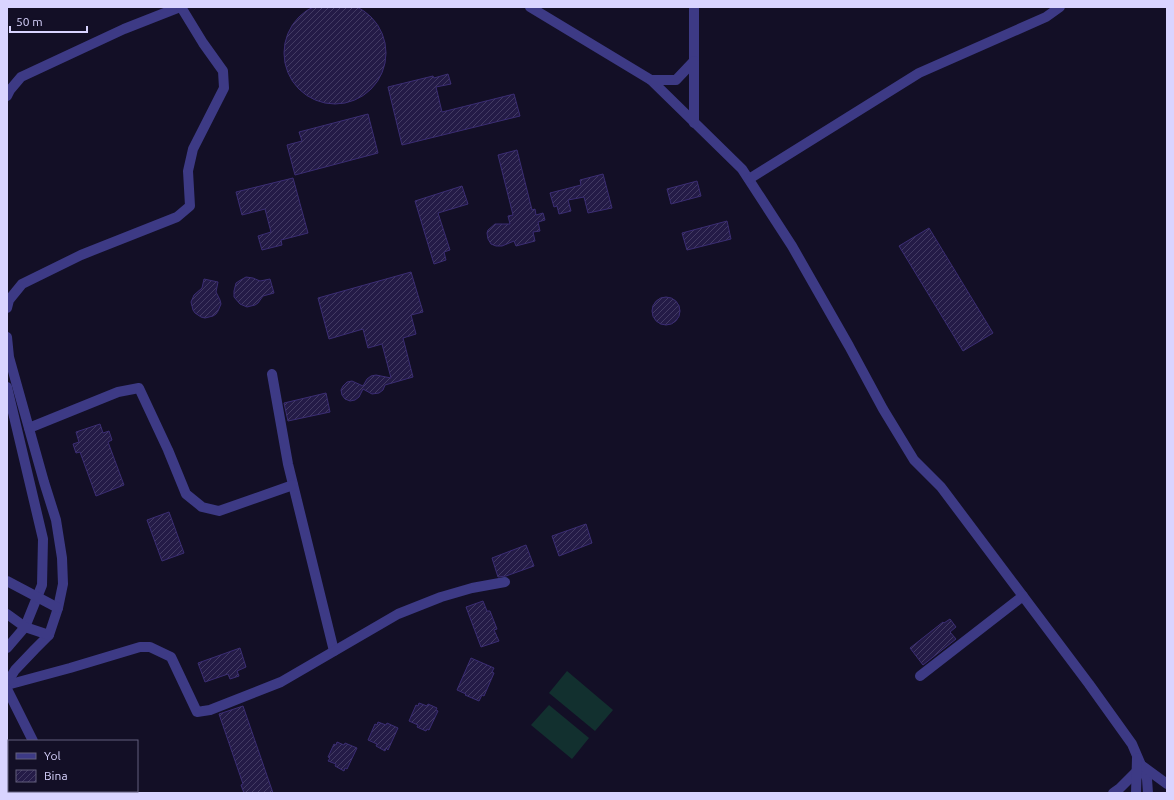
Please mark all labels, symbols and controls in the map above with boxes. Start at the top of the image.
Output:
scale bar [10,8,87,34]
text: 50 m [16,15,43,28]
legend [8,740,138,792]
text: Yol [44,749,61,762]
text: Bina [44,769,68,782]

